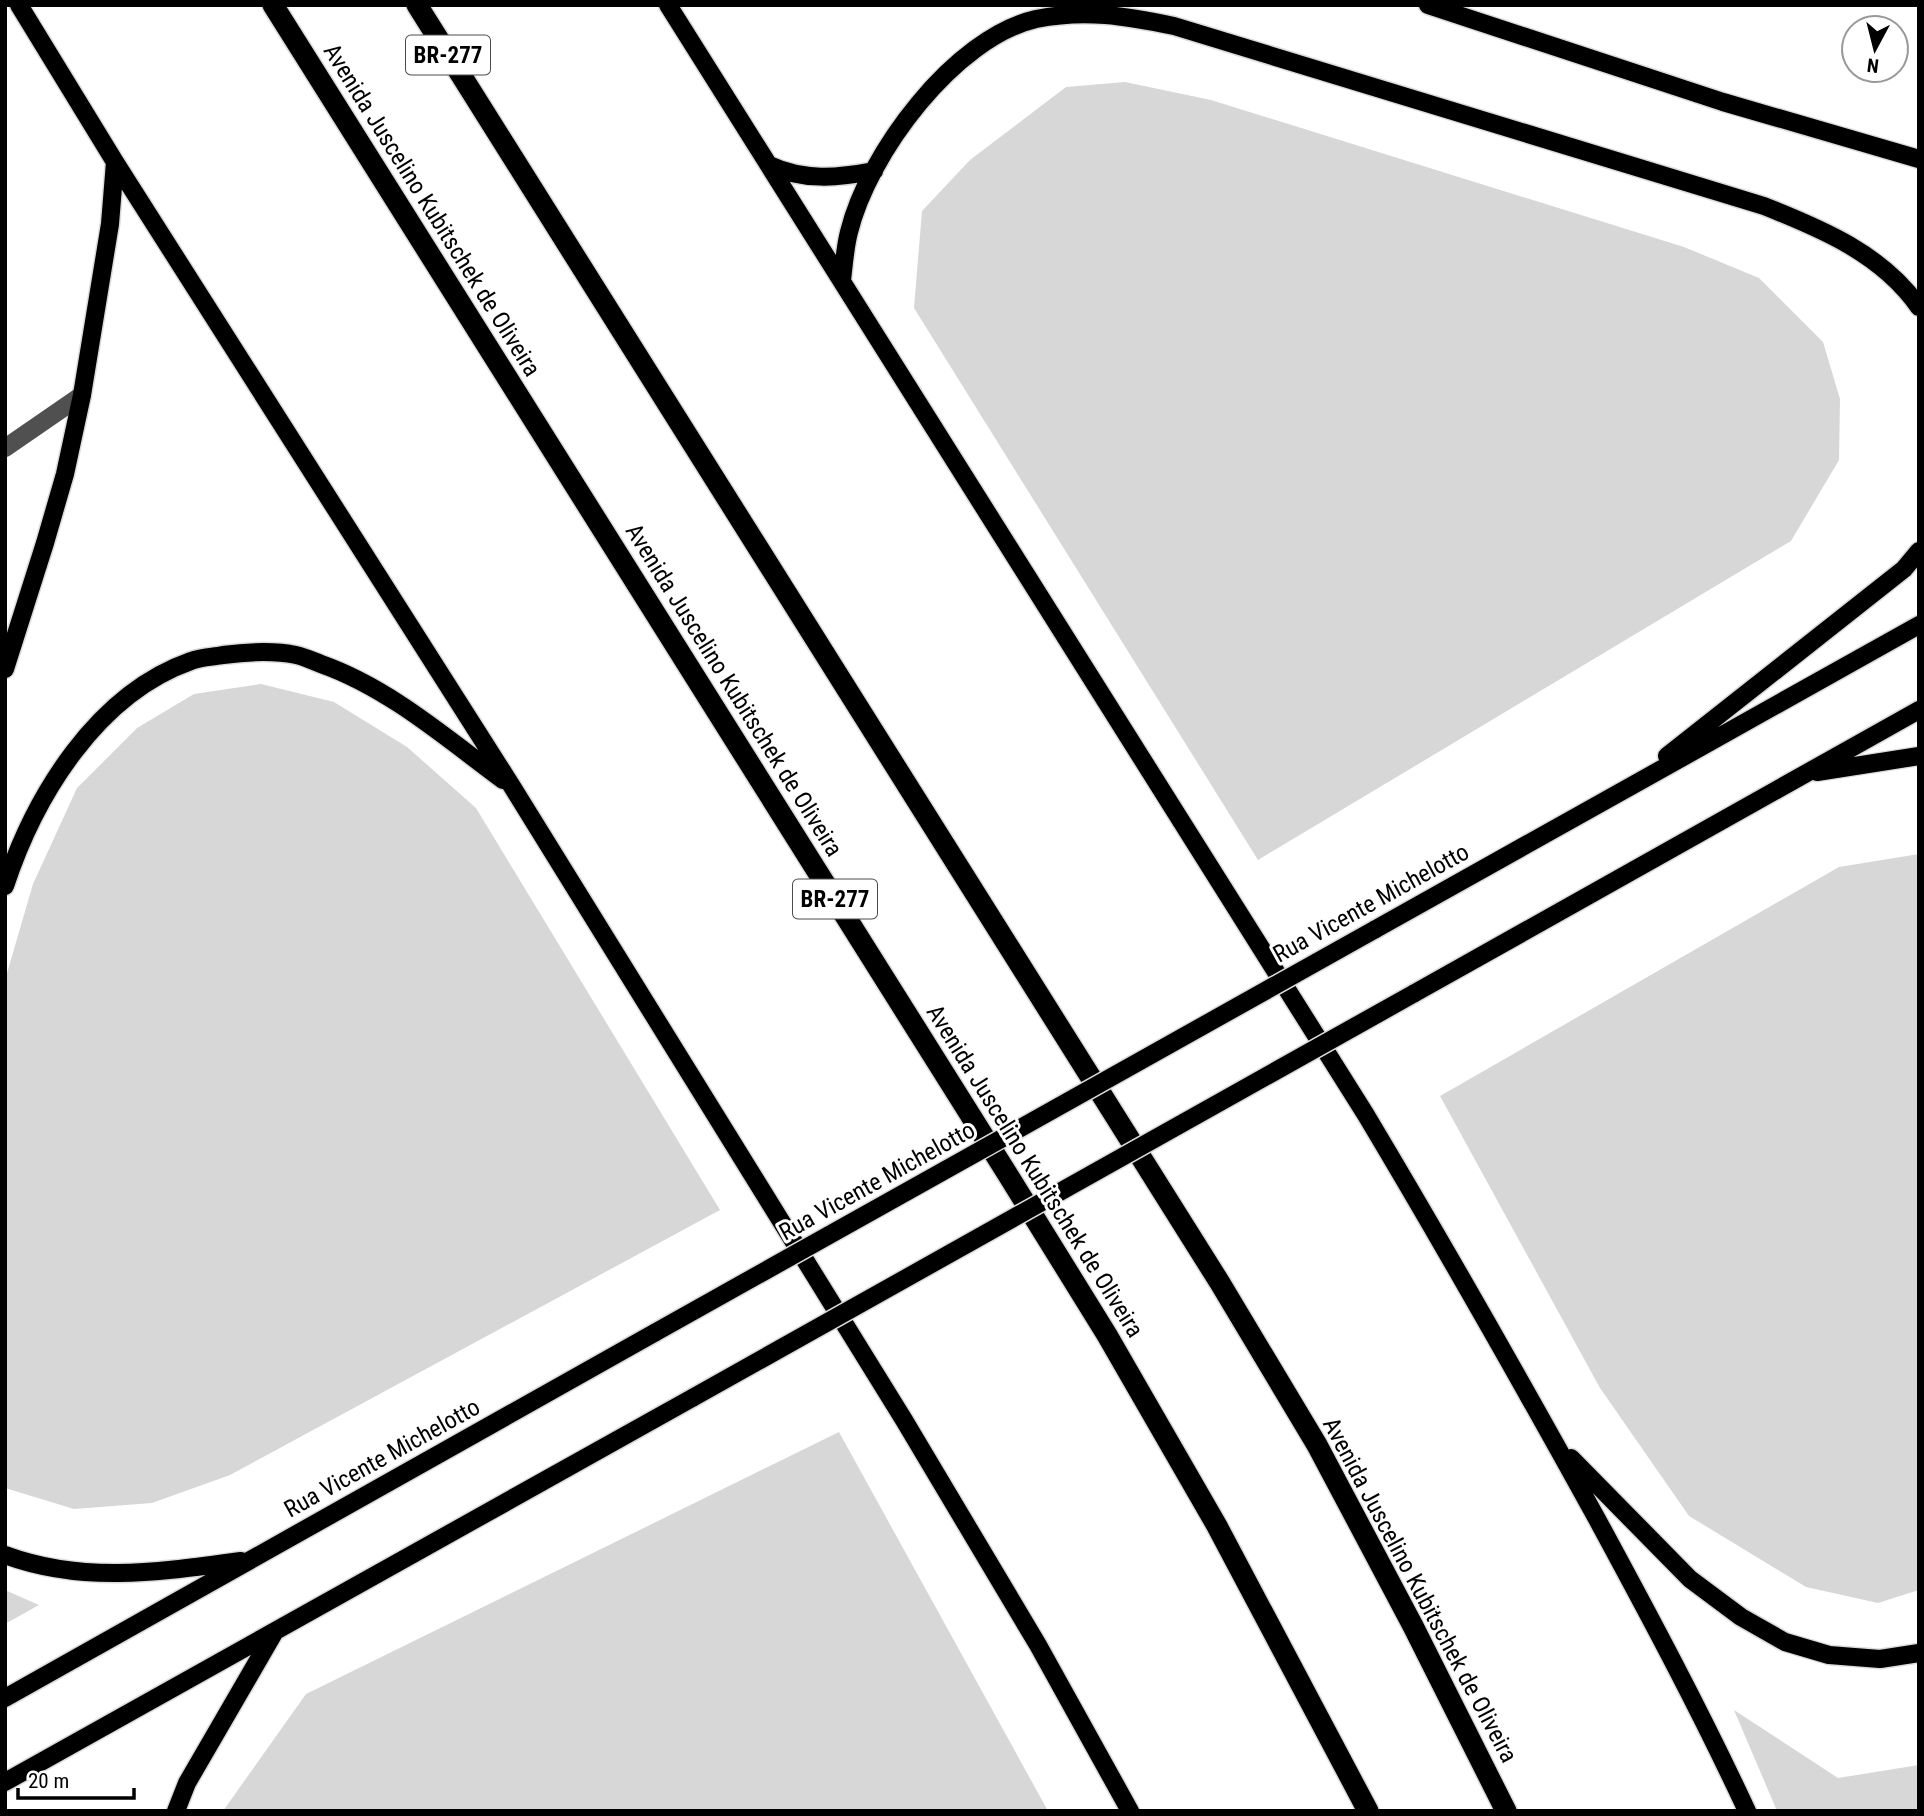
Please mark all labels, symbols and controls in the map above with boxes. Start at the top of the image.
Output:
north arrow [1840,14,1910,84]
road number: BR-277 [406,36,490,74]
street label: Avenida Juscelino Kubitschek de Oliveira [318,39,546,381]
text: N [1866,53,1880,78]
street label: Avenida Juscelino Kubitschek de Oliveira [620,519,848,861]
street label: Rua Vicente Michelotto [1268,838,1474,968]
road number: BR-277 [793,879,877,918]
street label: Avenida Juscelino Kubitschek de Oliveira [921,1000,1149,1342]
street label: Rua Vicente Michelotto [774,1116,980,1246]
street label: Rua Vicente Michelotto [279,1393,485,1523]
street label: Avenida Juscelino Kubitschek de Oliveira [1317,1413,1523,1767]
scale bar [18,1756,133,1800]
text: 20 m [28,1769,69,1793]

